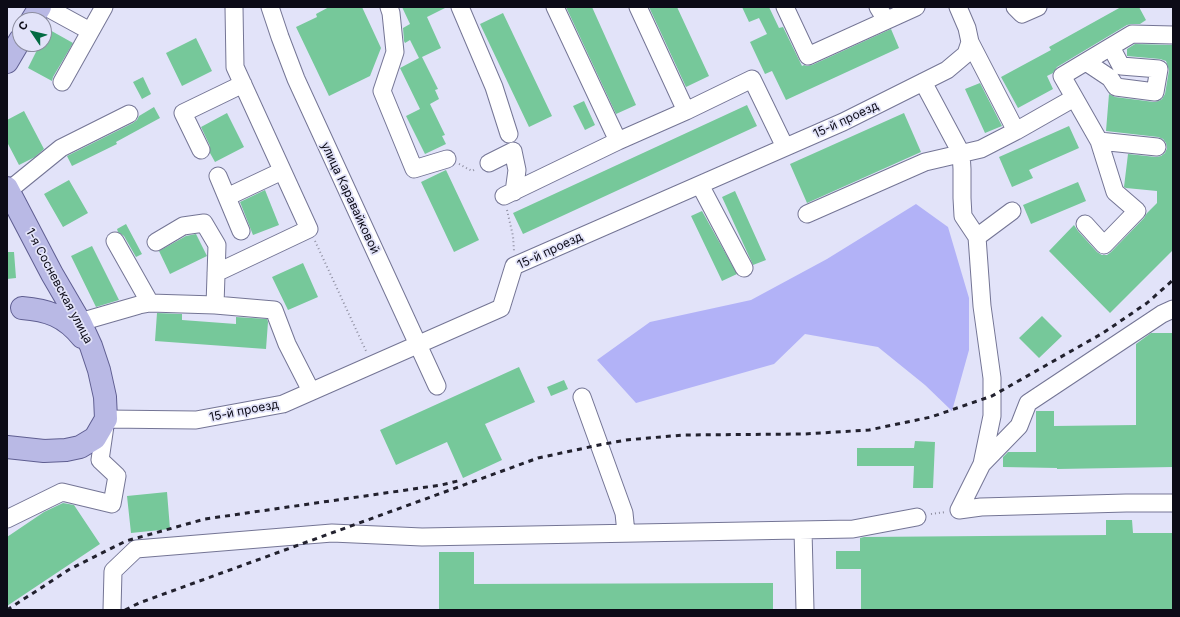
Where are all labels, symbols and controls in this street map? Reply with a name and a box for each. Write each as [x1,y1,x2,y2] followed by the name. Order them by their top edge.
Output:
[12,12,52,52] north arrow
[15,18,31,33] text: С
[811,99,881,141] street label: 15-й проезд
[318,140,382,256] street label: улица Каравайковой
[23,226,95,346] street label: 1-я Сосневская улица
[515,230,585,272] street label: 15-й проезд
[208,397,280,425] street label: 15-й проезд

